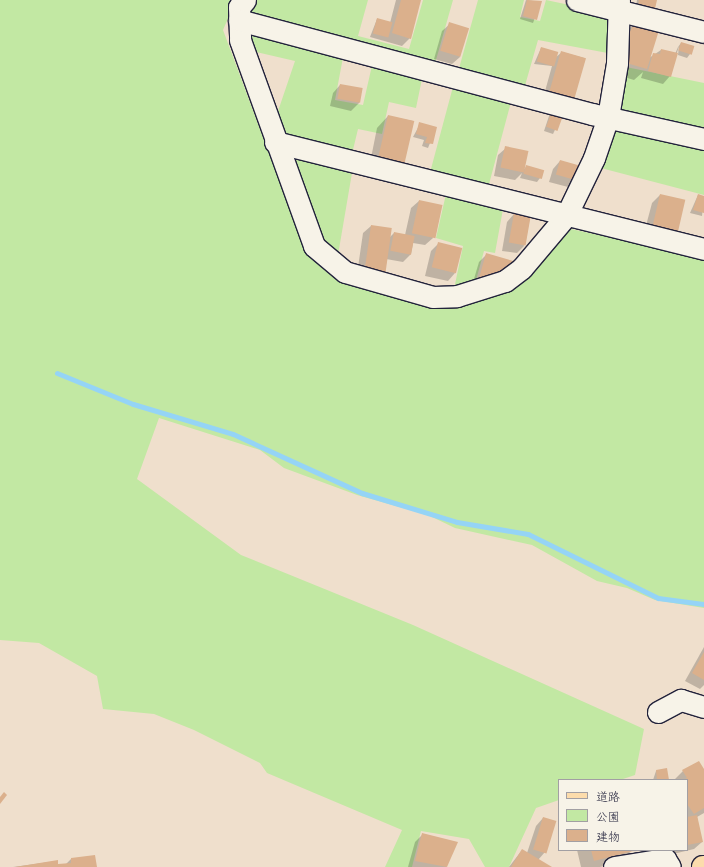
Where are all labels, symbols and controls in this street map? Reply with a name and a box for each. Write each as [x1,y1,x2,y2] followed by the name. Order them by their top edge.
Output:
[558,779,688,851] legend
[596,789,620,804] text: 道路
[596,809,620,824] text: 公園
[596,829,620,844] text: 建物

